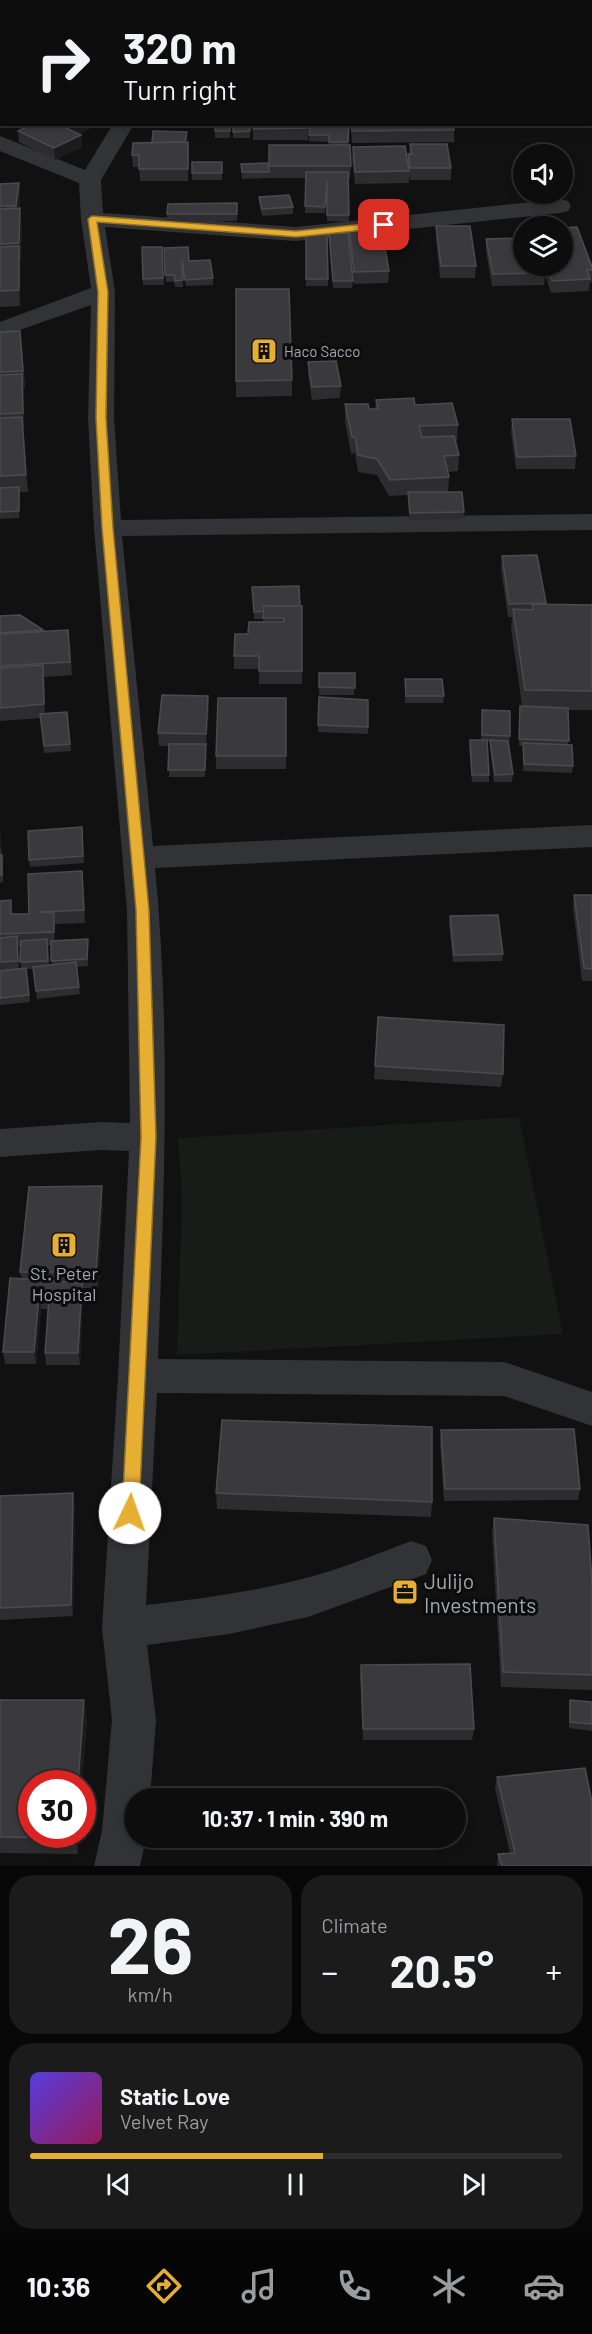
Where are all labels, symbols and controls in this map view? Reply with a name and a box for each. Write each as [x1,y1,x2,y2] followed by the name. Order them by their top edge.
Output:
[123,22,237,72] text: 320 m
[24,24,102,102] icon: right
[123,73,237,105] text: Turn right
[513,144,573,276] map controls
[513,144,573,204] button: sound
[358,199,409,250] pin
[367,208,400,241] icon: arrive
[513,216,573,276] button: layers
[249,336,279,366] building icon: Haco Sacco
[284,342,361,360] place label: Haco Sacco
[49,1230,79,1260] building icon: St. Peter Hospital
[30,1262,98,1305] place label: St. Peter Hospital
[98,1481,162,1545] position arrow
[424,1568,536,1617] place label: Julijo Investments
[390,1577,420,1607] office icon: Julijo Investments
[18,1770,96,1848] speed limit sign: 30
[202,1805,388,1831] text: 10:37 · 1 min · 390 m
[107,1896,193,1990] text: 26
[322,1913,388,1937] text: Climate
[390,1943,494,1997] text: 20.5°
[322,1951,338,1991] text: −
[546,1951,562,1991] text: +
[128,1982,173,2006] text: km/h
[120,2083,230,2109] text: Static Love
[120,2109,209,2133] text: Velvet Ray
[102,2168,135,2201] icon: previous
[279,2168,312,2201] icon: pause
[457,2168,490,2201] icon: next
[143,2265,185,2307] icon: directions
[238,2265,280,2307] icon: music
[333,2265,375,2307] icon: phone
[428,2265,470,2307] icon: climate
[523,2265,565,2307] icon: car
[27,2270,90,2302] text: 10:36

